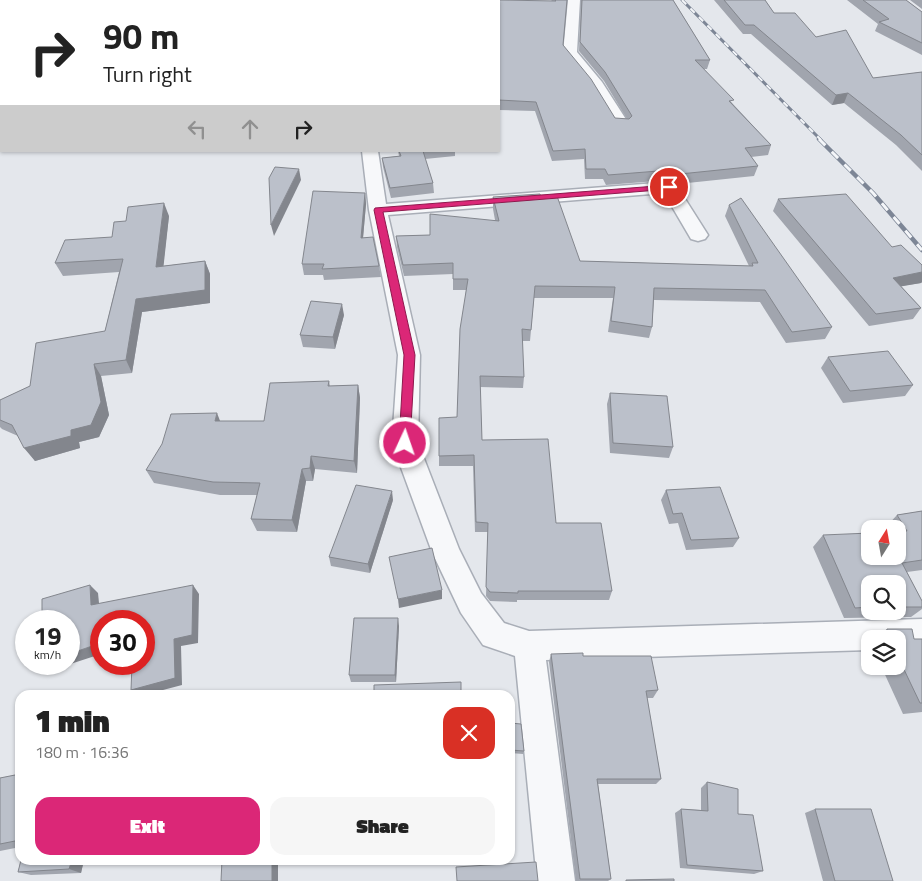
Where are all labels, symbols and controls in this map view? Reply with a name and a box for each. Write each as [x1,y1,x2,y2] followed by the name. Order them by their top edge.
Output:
[103,9,179,63] text: 90 m
[20,20,85,85] icon: right
[103,57,192,91] text: Turn right
[183,115,211,143] icon: left
[236,115,264,143] icon: ahead
[289,115,317,143] icon: right
[648,166,690,208] pin
[655,173,683,201] icon: arrive
[378,416,430,468] position arrow
[861,520,906,565] north arrow
[861,520,906,675] map controls
[861,575,906,620] button: search
[90,610,155,675] speed limit sign: 30
[33,617,62,655] text: 19
[861,630,906,675] button: layers
[34,645,61,664] text: km/h
[35,698,110,744] text: 1 min
[443,707,495,759] button: close
[35,740,129,764] text: 180 m · 16:36
[35,797,260,855] button: Exit
[270,797,495,855] button: Share

